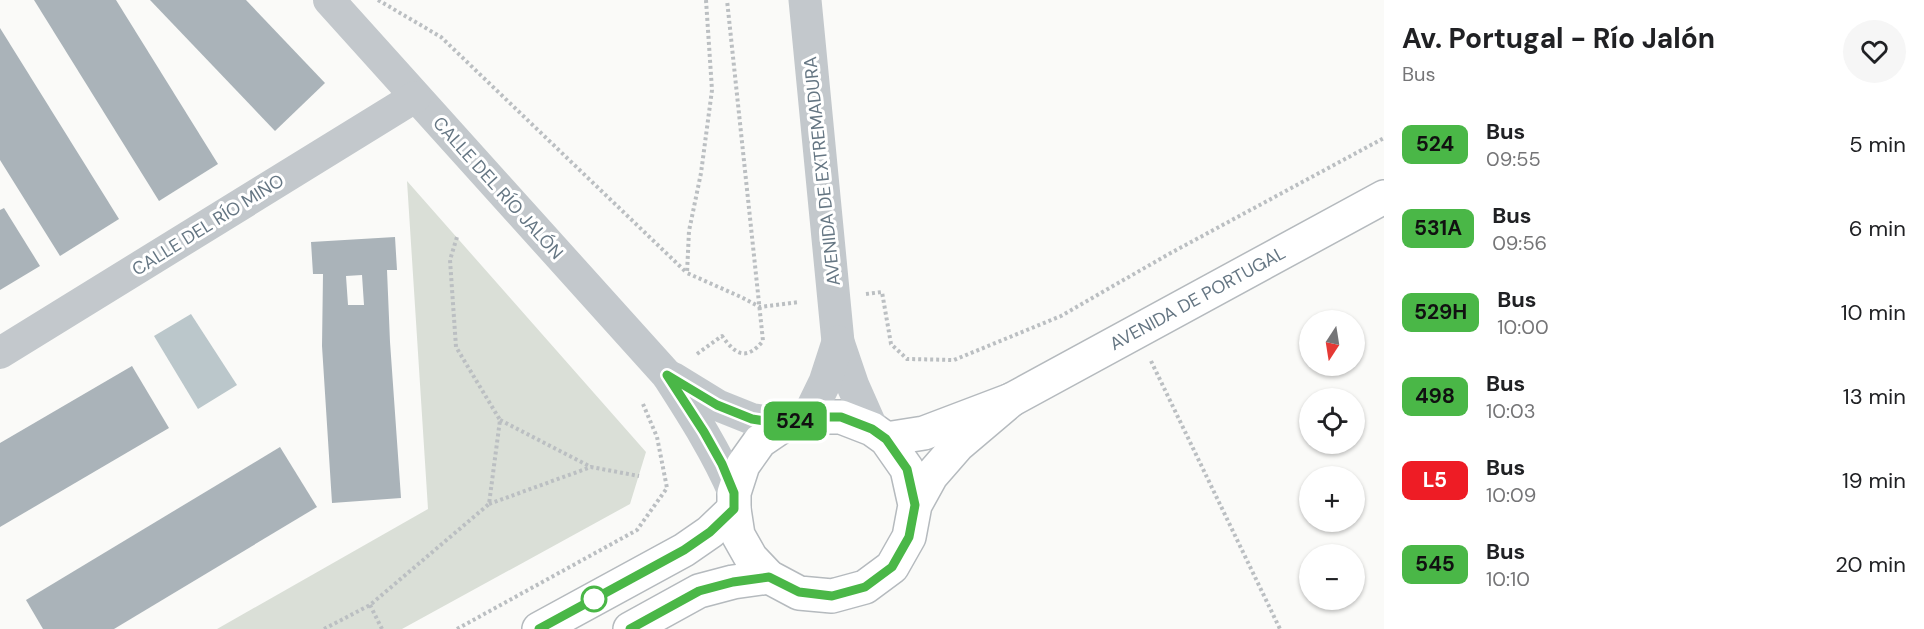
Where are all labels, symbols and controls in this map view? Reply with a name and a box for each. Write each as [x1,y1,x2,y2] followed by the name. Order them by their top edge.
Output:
[1402,20,1715,57] text: Av. Portugal - Río Jalón
[1843,20,1906,83] button: heart
[798,55,846,287] street label: AVENIDA DE EXTREMADURA
[1402,61,1436,87] text: Bus
[428,112,568,264] street label: CALLE DEL RÍO JALÓN
[1486,117,1525,146] text: Bus
[1416,130,1454,158] text: 524
[1849,130,1906,159] text: 5 min
[1486,146,1541,172] text: 09:55
[128,169,288,281] street label: CALLE DEL RÍO MIÑO
[1492,201,1531,230] text: Bus
[1414,214,1462,242] text: 531A
[1849,214,1906,243] text: 6 min
[1492,230,1547,256] text: 09:56
[1105,241,1290,356] street label: AVENIDA DE PORTUGAL
[1497,285,1537,314] text: Bus
[1414,298,1467,326] text: 529H
[1841,298,1906,327] text: 10 min
[1299,310,1365,376] north arrow
[1299,310,1365,610] map controls
[1497,314,1549,340] text: 10:00
[1486,369,1525,398] text: Bus
[1415,382,1455,410] text: 498
[1843,382,1906,411] text: 13 min
[1299,388,1365,454] button: locate
[1486,398,1535,424] text: 10:03
[760,402,830,440] line badge: 524
[776,407,814,435] text: 524
[1486,453,1525,482] text: Bus
[1299,466,1365,532] button: +
[1423,466,1447,494] text: L5
[1842,466,1906,495] text: 19 min
[1486,482,1536,508] text: 10:09
[1486,537,1525,566] text: Bus
[1299,544,1365,610] button: −
[1415,550,1455,578] text: 545
[1835,550,1906,579] text: 20 min
[1486,566,1530,592] text: 10:10
[581,586,607,612] unlabelled marker

